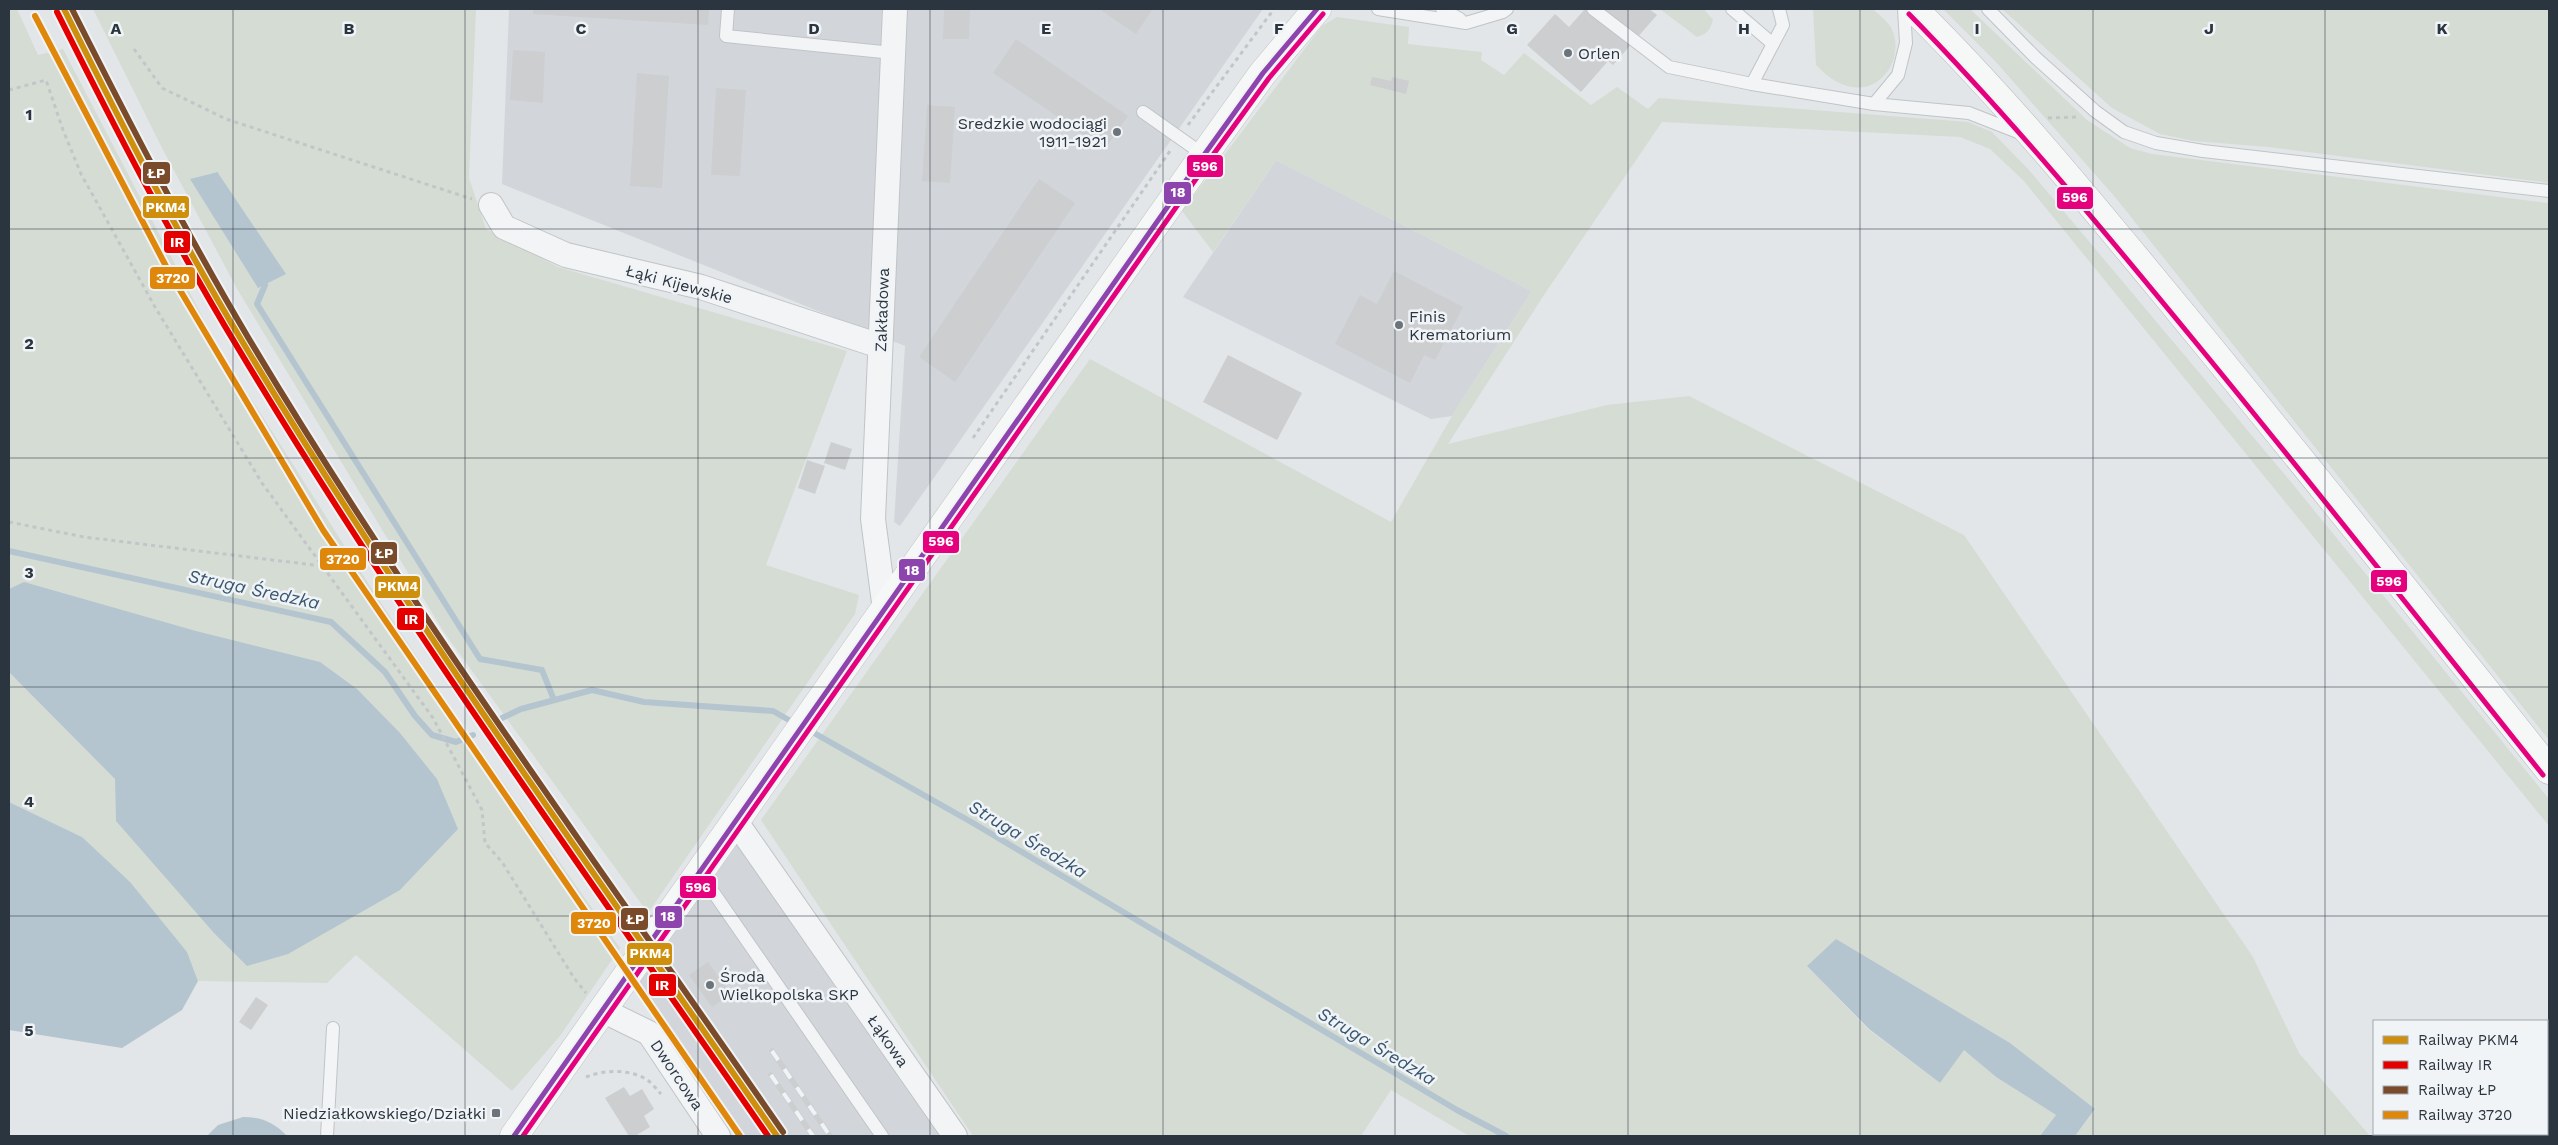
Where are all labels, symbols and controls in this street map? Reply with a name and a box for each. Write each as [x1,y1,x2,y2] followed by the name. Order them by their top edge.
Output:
[111,19,122,38] text: A
[344,19,355,38] text: B
[576,19,587,38] text: C
[808,19,820,38] text: D
[1041,19,1051,38] text: E
[1274,19,1284,38] text: F
[1506,19,1518,38] text: G
[1738,19,1750,38] text: H
[1974,19,1980,38] text: I
[2204,19,2214,38] text: J
[2436,19,2448,38] text: K
[1578,44,1620,63] place label: Orlen
[1562,47,1574,59] marker: Orlen
[26,105,32,124] text: 1
[958,114,1107,151] place label: Sredzkie wodociągi 1911-1921
[1111,126,1123,138] marker: Sredzkie wodociągi 1911-1921
[1186,154,1224,178] line badge: 596
[1192,158,1218,174] text: 596
[142,161,171,185] line badge: ŁP
[147,165,165,181] text: ŁP
[1163,181,1192,205] line badge: 18
[1171,184,1186,200] text: 18
[2056,186,2094,210] line badge: 596
[2062,189,2088,205] text: 596
[142,195,190,219] line badge: PKM4
[146,199,186,215] text: PKM4
[163,230,191,254] line badge: IR
[170,234,184,250] text: IR
[623,261,735,307] street label: Łąki Kijewskie
[149,266,196,290] line badge: 3720
[871,267,893,353] street label: Zakładowa
[156,270,190,286] text: 3720
[1409,307,1511,344] place label: Finis Krematorium
[1393,319,1405,331] marker: Finis Krematorium
[24,334,34,353] text: 2
[922,530,960,554] line badge: 596
[928,533,954,549] text: 596
[370,541,398,565] line badge: ŁP
[375,545,393,561] text: ŁP
[319,547,367,571] line badge: 3720
[326,551,360,567] text: 3720
[898,558,926,582] line badge: 18
[905,562,920,578] text: 18
[24,563,34,582] text: 3
[186,565,322,613] water label: Struga Średzka
[2370,569,2408,593] line badge: 596
[2376,573,2402,589] text: 596
[374,575,421,599] line badge: PKM4
[378,578,418,594] text: PKM4
[396,607,425,631] line badge: IR
[404,611,418,627] text: IR
[24,792,34,811] text: 4
[965,796,1091,882] water label: Struga Średzka
[679,875,717,899] line badge: 596
[685,879,711,895] text: 596
[654,905,683,929] line badge: 18
[620,907,649,931] line badge: ŁP
[661,908,676,924] text: 18
[570,911,617,935] line badge: 3720
[626,911,644,927] text: ŁP
[577,915,611,931] text: 3720
[626,942,673,966] line badge: PKM4
[630,945,670,961] text: PKM4
[720,967,859,1004] place label: Środa Wielkopolska SKP
[648,973,677,997] line badge: IR
[655,977,669,993] text: IR
[704,979,716,991] marker: Środa Wielkopolska SKP
[1314,1003,1440,1089] water label: Struga Średzka
[863,1011,913,1071] street label: Łąkowa
[2373,1020,2548,1135] legend
[24,1021,34,1040] text: 5
[2418,1031,2519,1049] text: Railway PKM4
[646,1036,708,1114] street label: Dworcowa
[2418,1056,2492,1074] text: Railway IR
[2418,1081,2496,1099] text: Railway ŁP
[283,1104,486,1123] place label: Niedziałkowskiego/Działki
[2418,1106,2512,1124] text: Railway 3720
[490,1107,502,1119] marker: Niedziałkowskiego/Działki

